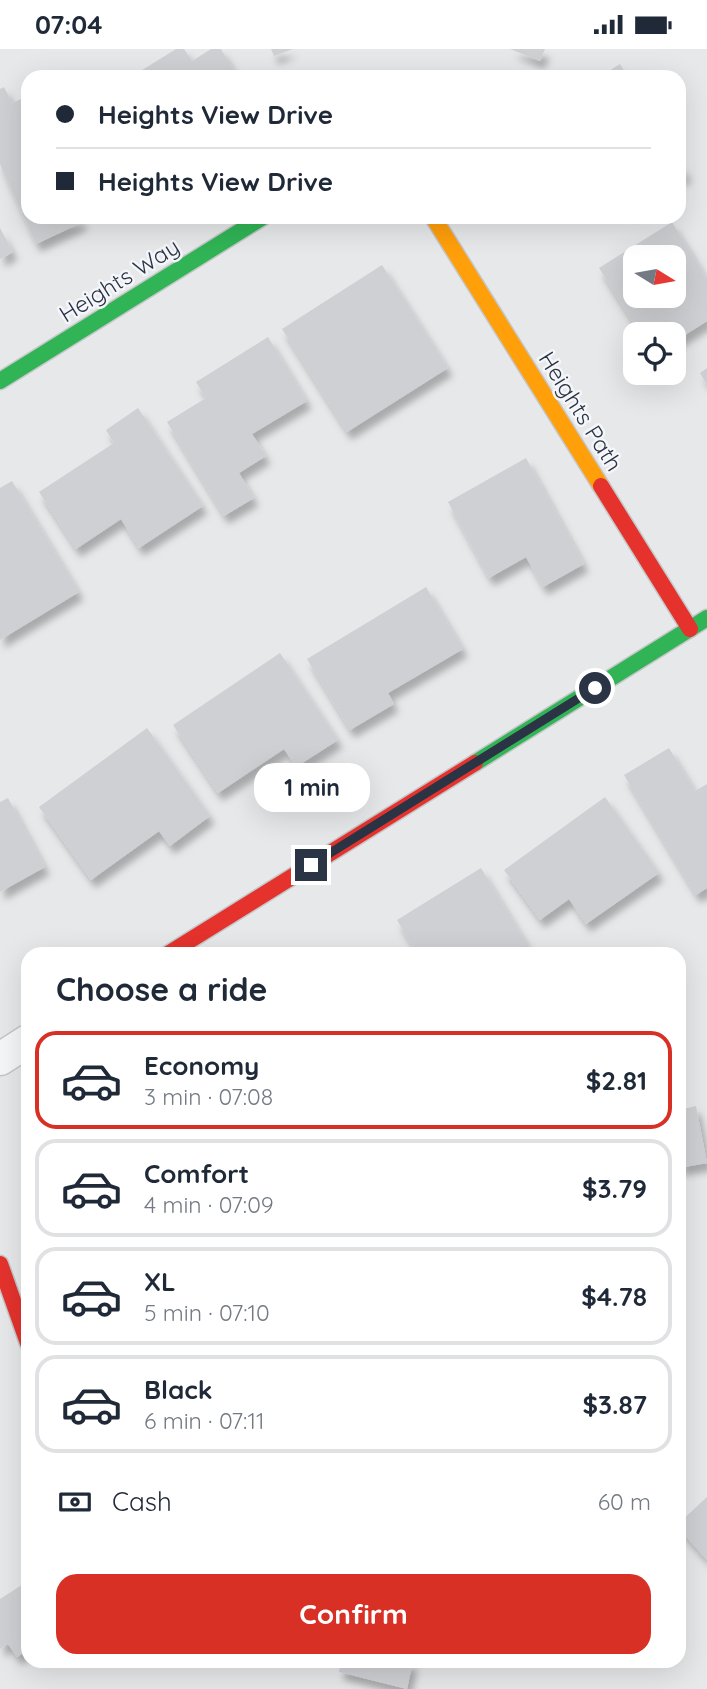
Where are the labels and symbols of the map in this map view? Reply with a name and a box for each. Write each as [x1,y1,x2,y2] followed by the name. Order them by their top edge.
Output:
[54,232,184,328] street label: Heights Way
[623,245,686,308] north arrow
[533,346,629,476] street label: Heights Path
[579,672,611,704] route start
[253,763,369,813] callout: 1 min
[295,849,327,881] route end

